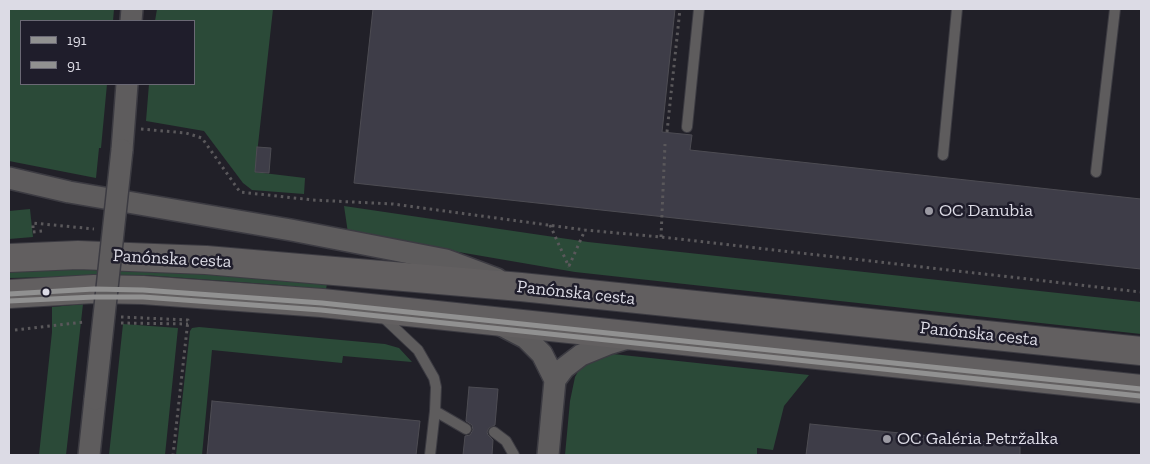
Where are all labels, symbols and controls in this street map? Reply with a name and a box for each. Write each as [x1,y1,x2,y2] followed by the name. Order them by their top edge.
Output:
[20,20,195,85] legend
[67,31,87,49] text: 191
[67,56,81,74] text: 91
[939,200,1033,222] place label: OC Danubia
[923,205,935,217] marker: OC Danubia
[112,245,232,273] street label: Panónska cesta
[516,276,636,310] street label: Panónska cesta
[41,287,51,297] unlabelled marker
[919,317,1039,351] street label: Panónska cesta
[897,428,1058,450] place label: OC Galéria Petržalka
[881,433,893,445] marker: OC Galéria Petržalka

